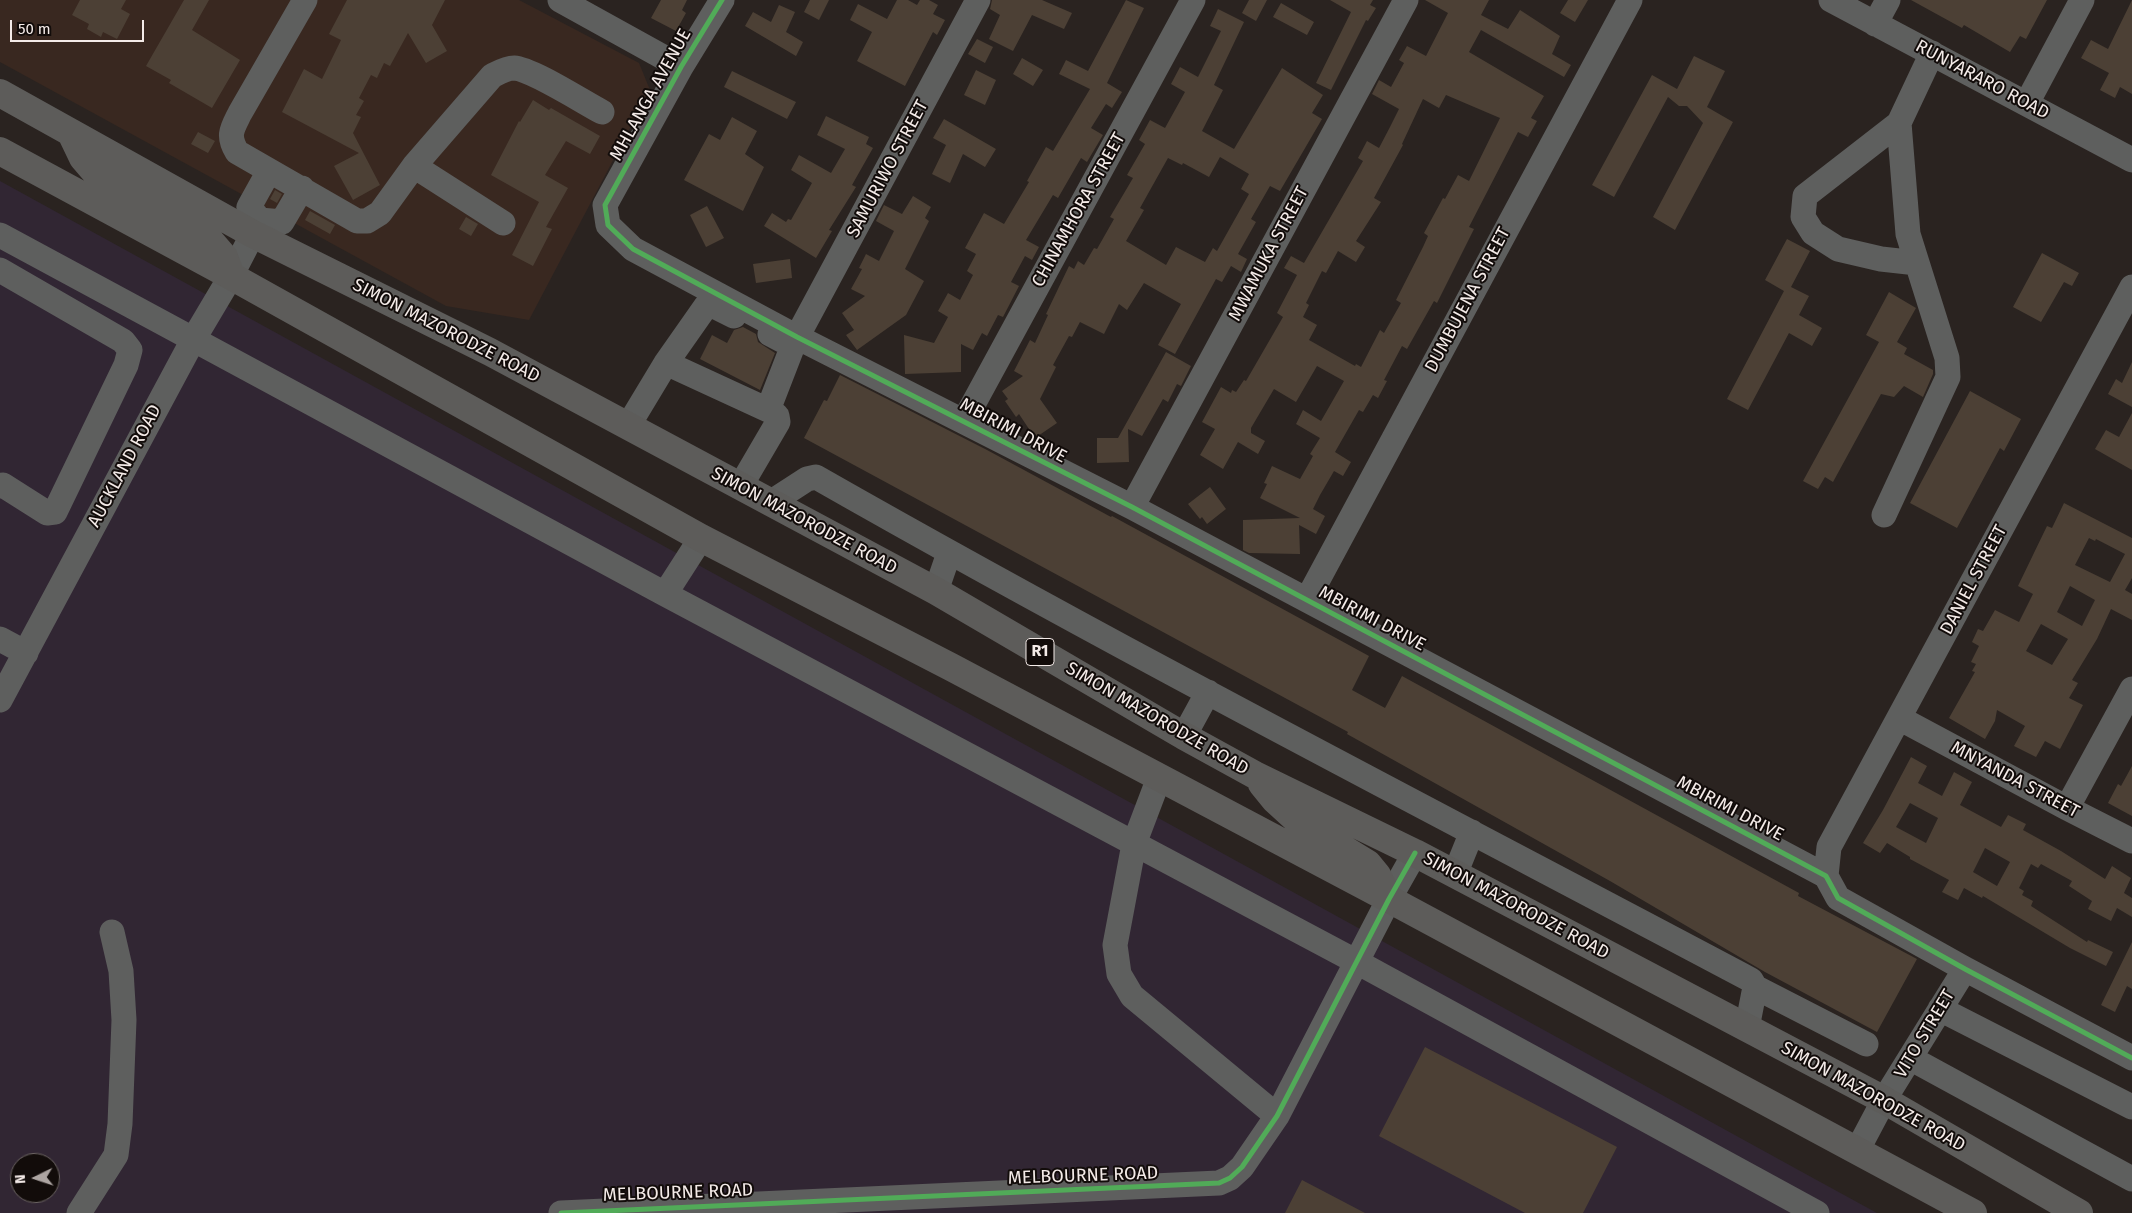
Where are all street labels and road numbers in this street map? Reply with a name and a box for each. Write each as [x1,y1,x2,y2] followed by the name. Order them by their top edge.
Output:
[606,25,696,165] street label: MHLANGA AVENUE
[1911,36,2053,124] street label: RUNYARARO ROAD
[843,97,933,241] street label: SAMURIWO STREET
[1028,129,1130,291] street label: CHINAMHORA STREET
[1224,183,1314,325] street label: MWAMUKA STREET
[1421,224,1515,376] street label: DUMBUJENA STREET
[349,274,543,388] street label: SIMON MAZORODZE ROAD
[956,394,1070,468] street label: MBIRIMI DRIVE
[84,401,166,531] street label: AUCKLAND ROAD
[707,463,901,579] street label: SIMON MAZORODZE ROAD
[1936,522,2012,638] street label: DANIEL STREET
[1315,582,1429,656] street label: MBIRIMI DRIVE
[1026,638,1054,666] road number: R1
[1062,658,1252,780] street label: SIMON MAZORODZE ROAD
[1947,737,2083,823] street label: MNYANDA STREET
[1673,772,1787,846] street label: MBIRIMI DRIVE
[1419,848,1613,964] street label: SIMON MAZORODZE ROAD
[1890,986,1960,1082] street label: VITO STREET
[1777,1037,1969,1157] street label: SIMON MAZORODZE ROAD
[1007,1163,1159,1189] street label: MELBOURNE ROAD
[602,1180,754,1206] street label: MELBOURNE ROAD

